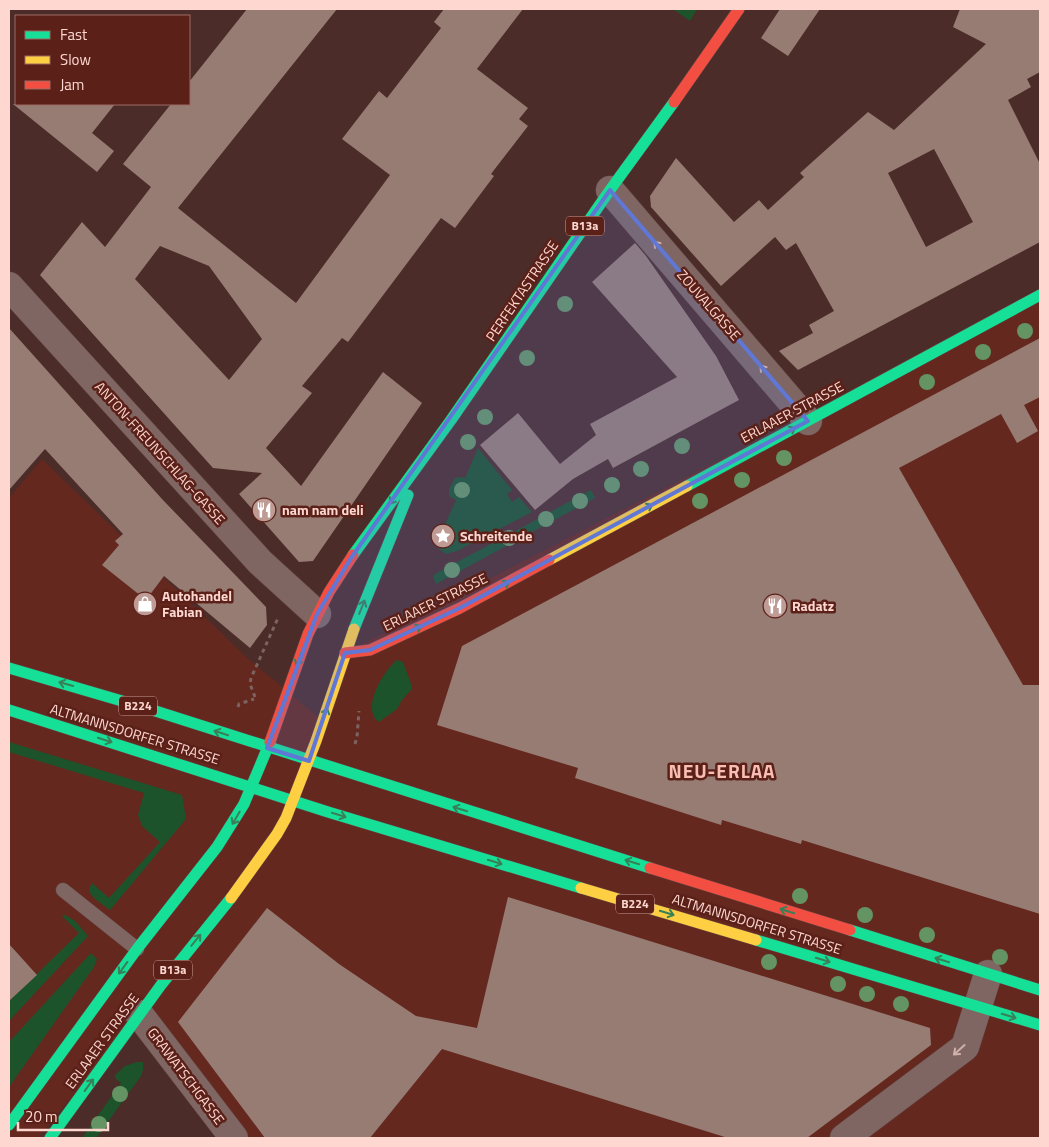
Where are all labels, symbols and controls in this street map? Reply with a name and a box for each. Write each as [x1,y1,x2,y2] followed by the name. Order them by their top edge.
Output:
[15,15,190,105] legend
[60,23,88,46] text: Fast
[60,48,91,71] text: Slow
[60,73,84,96] text: Jam
[566,217,604,236] road number: B13a
[480,236,563,345] street label: PERFEKTASTRASSE
[654,241,665,254] one-way arrow
[673,265,746,345] street label: ZOUVALGASSE
[759,364,770,377] one-way arrow
[737,375,847,448] street label: ERLAAER STRASSE
[90,377,231,529] street label: ANTON-FREUNSCHLAG-GASSE
[781,426,796,435] one-way arrow
[389,491,399,505] one-way arrow
[251,497,277,523] restaurant icon: nam nam deli
[282,499,364,520] place label: nam nam deli
[638,503,653,512] one-way arrow
[430,523,456,549] place icon: Schreitende
[460,525,532,546] place label: Schreitende
[379,567,491,636] street label: ERLAAER STRASSE
[495,580,510,589] one-way arrow
[162,585,232,622] place label: Autohandel Fabian
[132,591,158,617] shop icon: Autohandel Fabian
[762,593,788,619] restaurant icon: Radatz
[792,595,834,616] place label: Radatz
[358,600,367,615] one-way arrow
[407,624,422,634] one-way arrow
[294,651,303,667] one-way arrow
[58,678,74,688] one-way arrow
[119,696,157,716] road number: B224
[48,698,223,769] street label: ALTMANNSDORFER STRASSE
[321,708,330,723] one-way arrow
[213,727,229,737] one-way arrow
[97,736,113,746] one-way arrow
[668,756,776,785] district label: NEU-ERLAA
[452,803,468,813] one-way arrow
[231,810,241,825] one-way arrow
[331,811,347,821] one-way arrow
[487,857,503,867] one-way arrow
[624,857,640,867] one-way arrow
[670,888,845,959] street label: ALTMANNSDORFER STRASSE
[616,894,654,914] road number: B224
[779,906,795,915] one-way arrow
[659,909,675,919] one-way arrow
[191,934,202,947] one-way arrow
[934,954,950,964] one-way arrow
[815,955,831,965] one-way arrow
[154,960,192,980] road number: B13a
[118,961,128,975] one-way arrow
[60,988,144,1093] street label: ERLAAER STRASSE
[1001,1011,1017,1021] one-way arrow
[143,1023,230,1129] street label: GRAWATSCHGASSE
[953,1044,966,1056] one-way arrow
[84,1078,94,1092] one-way arrow
[18,1100,108,1132] scale bar
[25,1105,58,1128] text: 20 m

